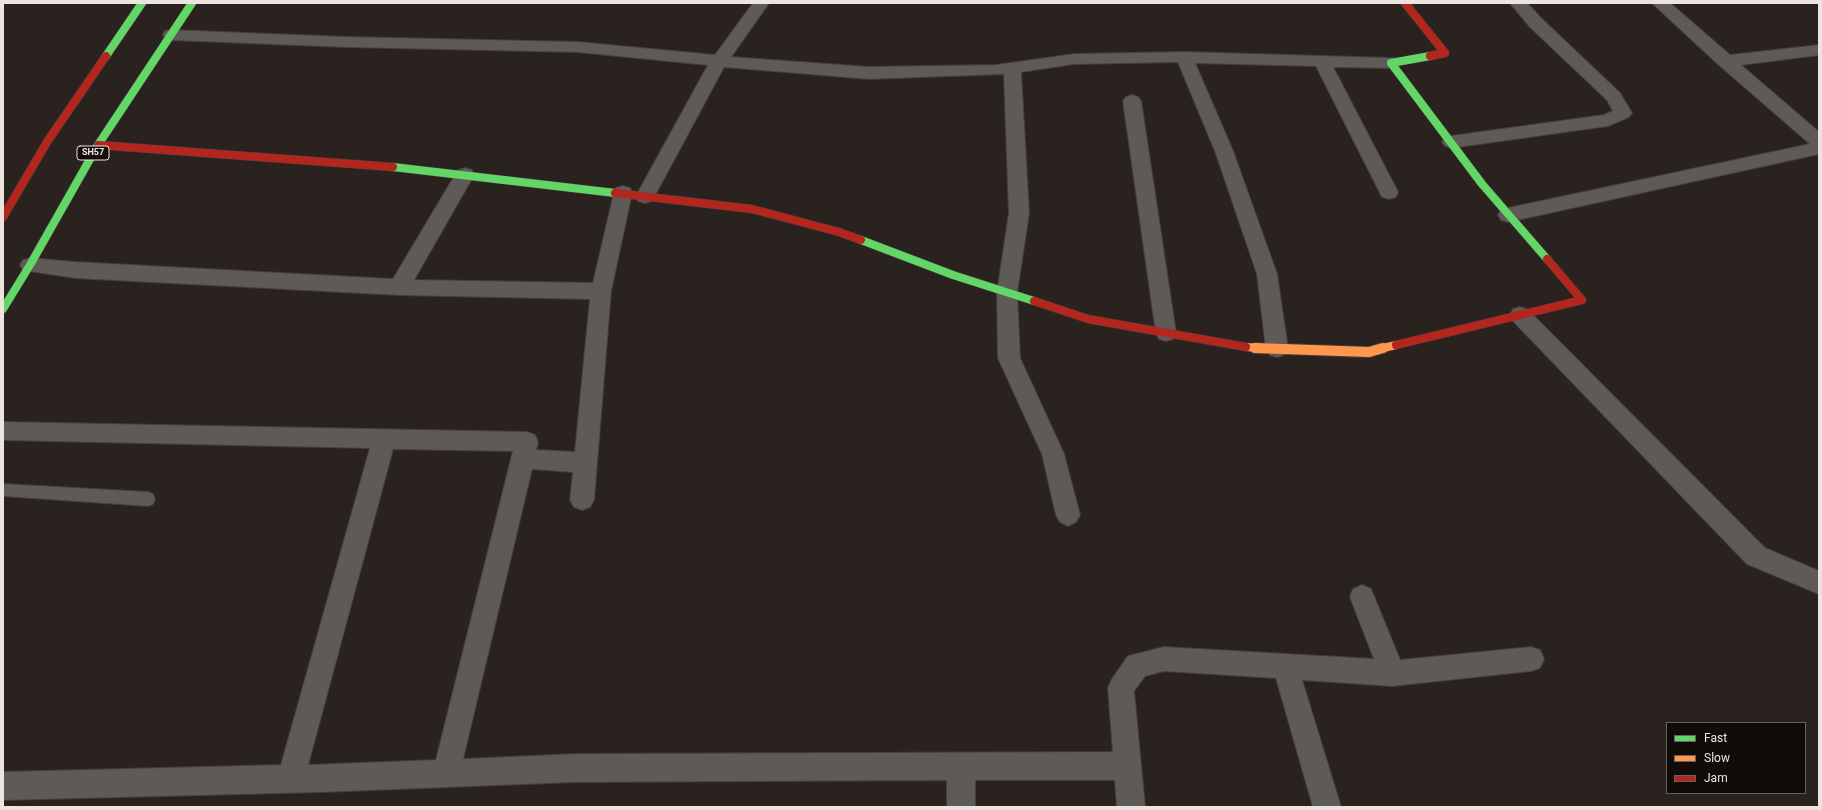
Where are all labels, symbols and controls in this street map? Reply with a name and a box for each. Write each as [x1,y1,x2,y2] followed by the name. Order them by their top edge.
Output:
[77,146,109,160] road number: SH57
[1666,722,1806,794] legend
[1704,731,1727,745] text: Fast
[1704,751,1730,765] text: Slow
[1704,771,1728,785] text: Jam

